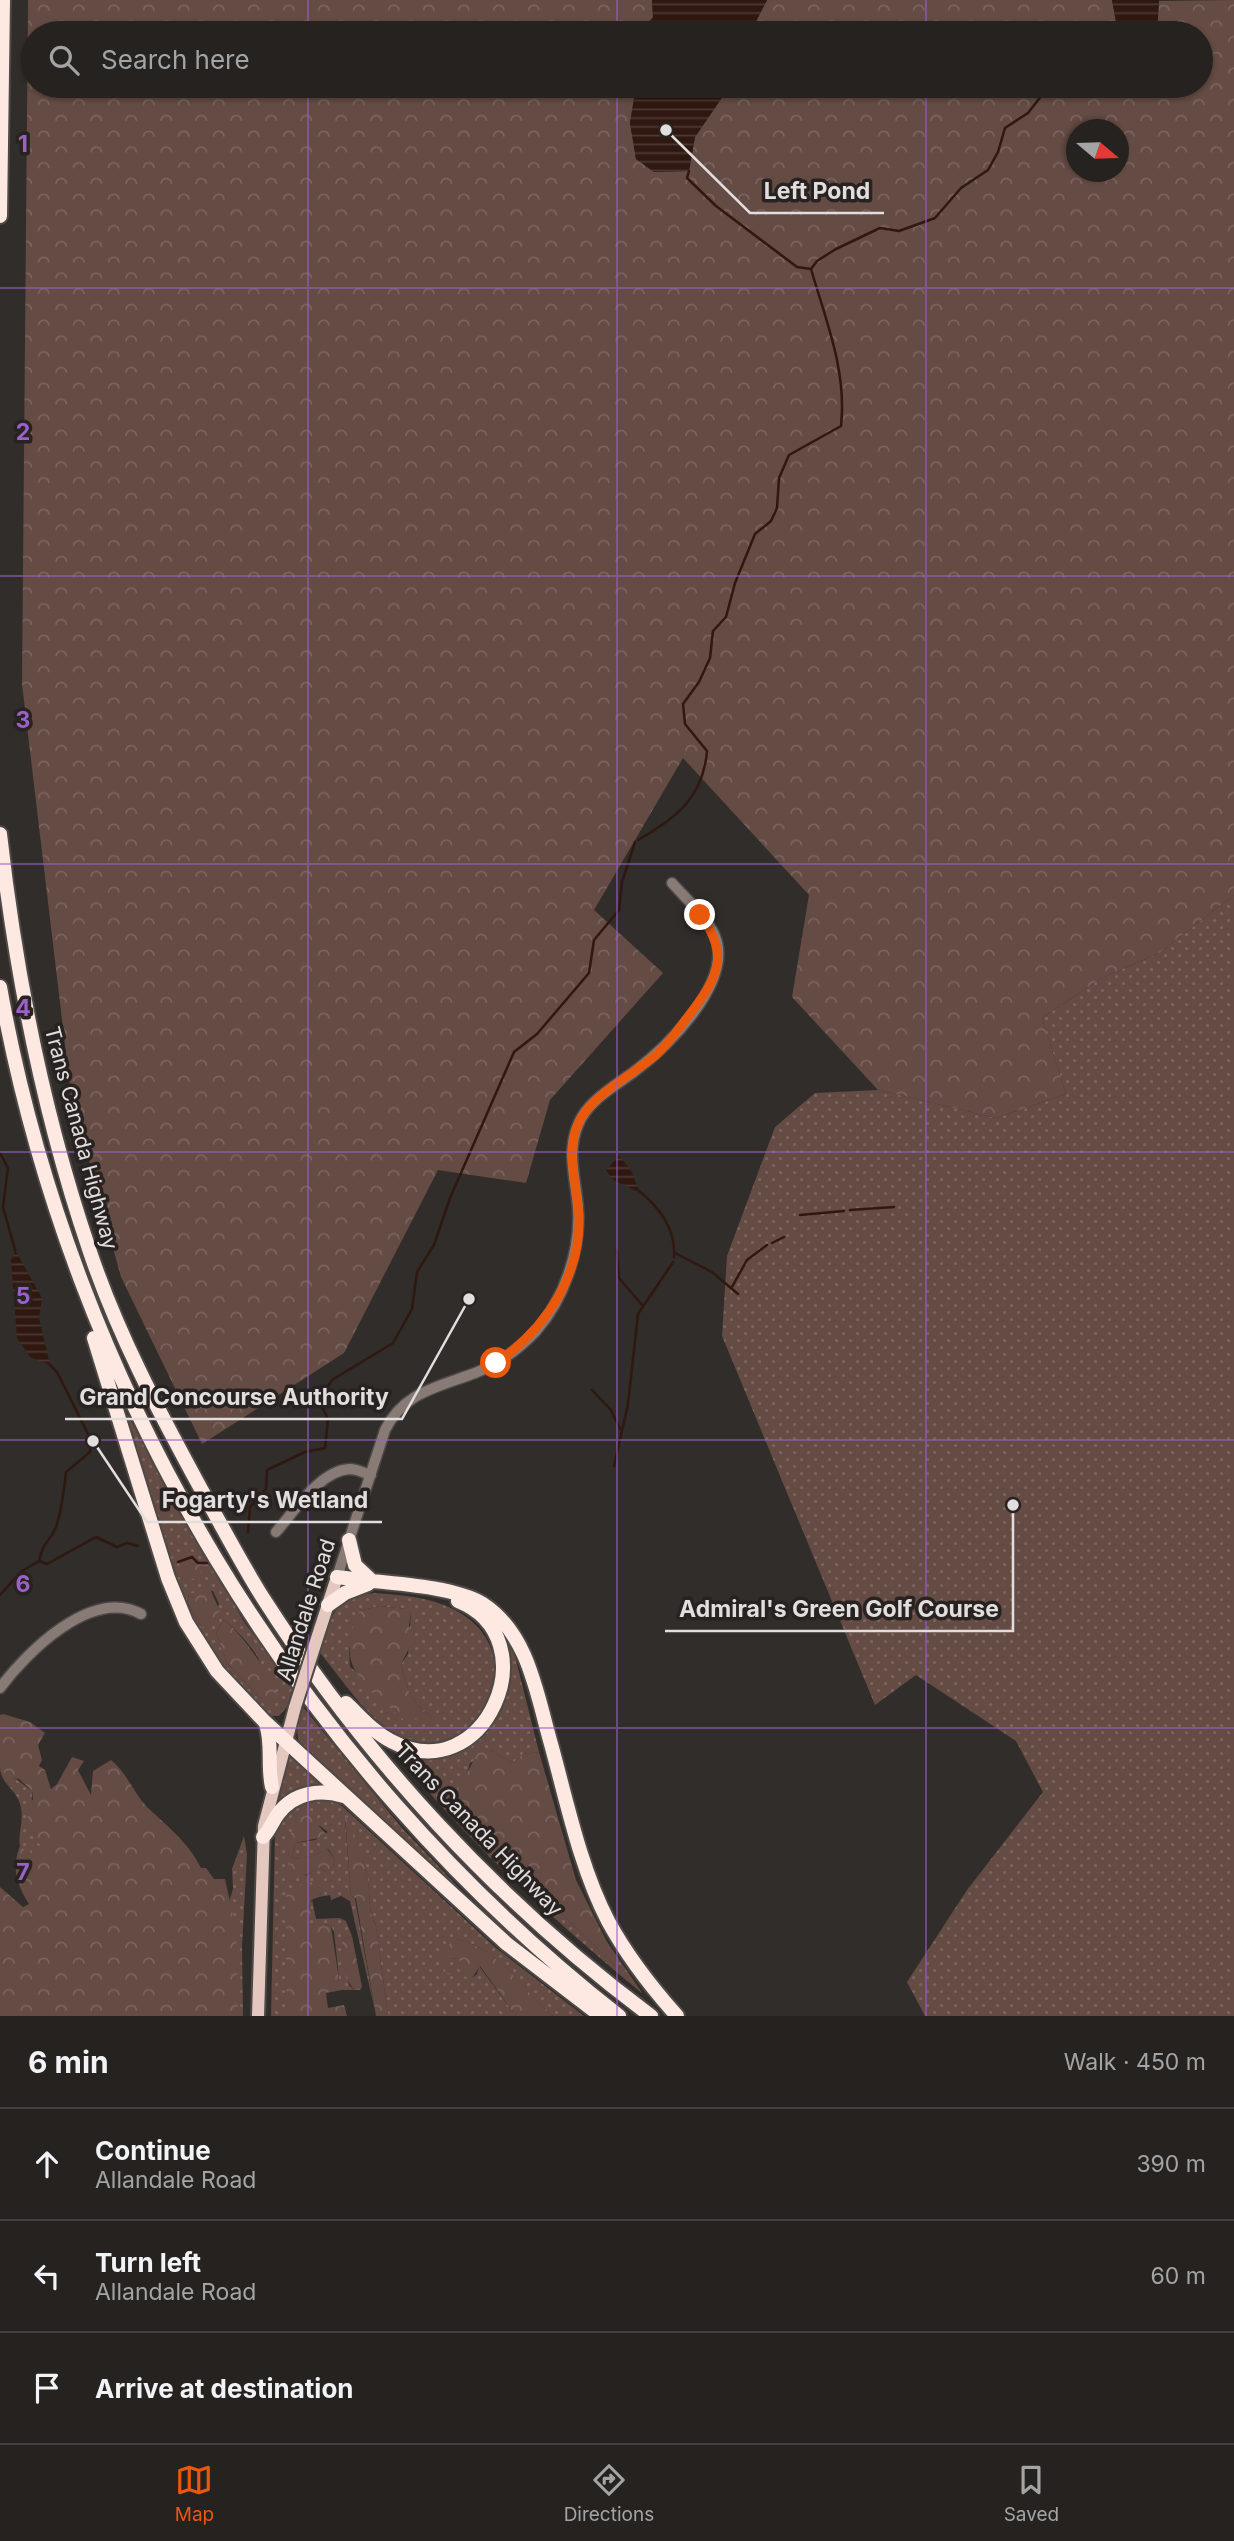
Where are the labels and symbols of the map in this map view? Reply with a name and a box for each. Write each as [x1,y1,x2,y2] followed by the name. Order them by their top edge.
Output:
[1066,119,1129,182] north arrow
[18,130,28,158] text: 1
[750,169,884,213] callout: Left Pond
[764,177,870,205] text: Left Pond
[16,418,30,446] text: 2
[16,706,30,734] text: 3
[684,899,715,930] route end
[15,994,31,1022] text: 4
[40,1024,123,1252] street label: Trans Canada Highway
[16,1282,30,1310] text: 5
[480,1347,511,1378] route start
[65,1375,402,1419] callout: Grand Concourse Authority
[79,1383,389,1411] text: Grand Concourse Authority
[147,1478,382,1522] callout: Fogarty's Wetland
[162,1486,368,1514] text: Fogarty's Wetland
[271,1536,340,1684] street label: Allandale Road
[16,1570,30,1598] text: 6
[665,1587,1013,1631] callout: Admiral's Green Golf Course
[679,1595,999,1623] text: Admiral's Green Golf Course
[391,1738,568,1921] street label: Trans Canada Highway
[16,1858,30,1886] text: 7

